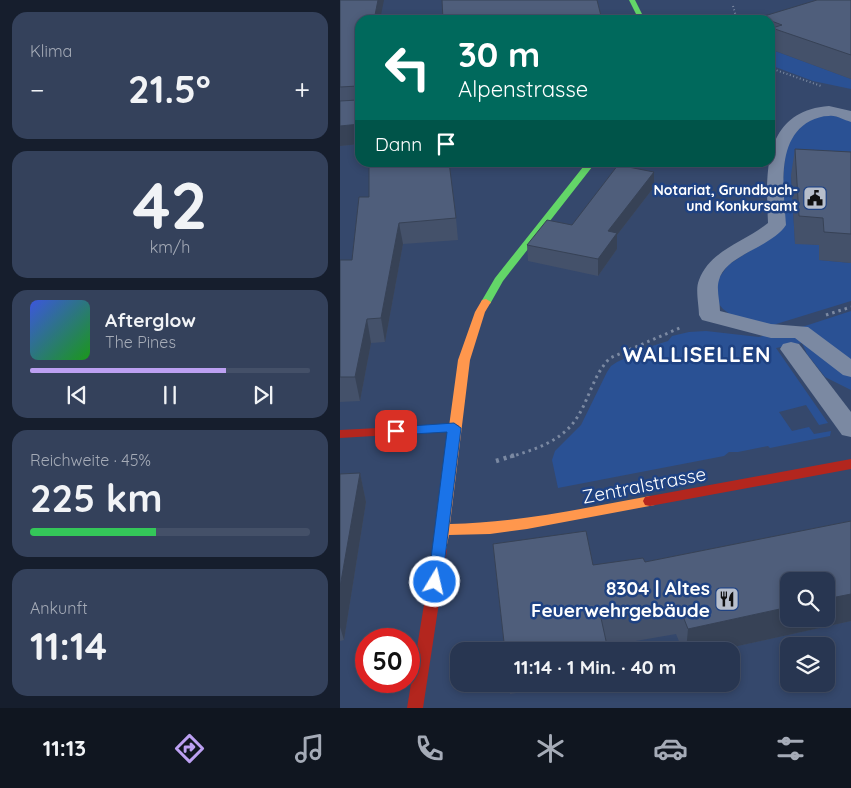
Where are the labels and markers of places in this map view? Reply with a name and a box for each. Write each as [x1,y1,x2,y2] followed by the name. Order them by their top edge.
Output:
[654,181,798,215] place label: Notariat, Grundbuch- und Konkursamt
[802,185,828,211] public building icon: Notariat, Grundbuch- und Konkursamt
[375,410,417,452] pin
[531,576,710,622] place label: 8304 | Altes Feuerwehrgebäude
[714,586,740,612] restaurant icon: 8304 | Altes Feuerwehrgebäude

